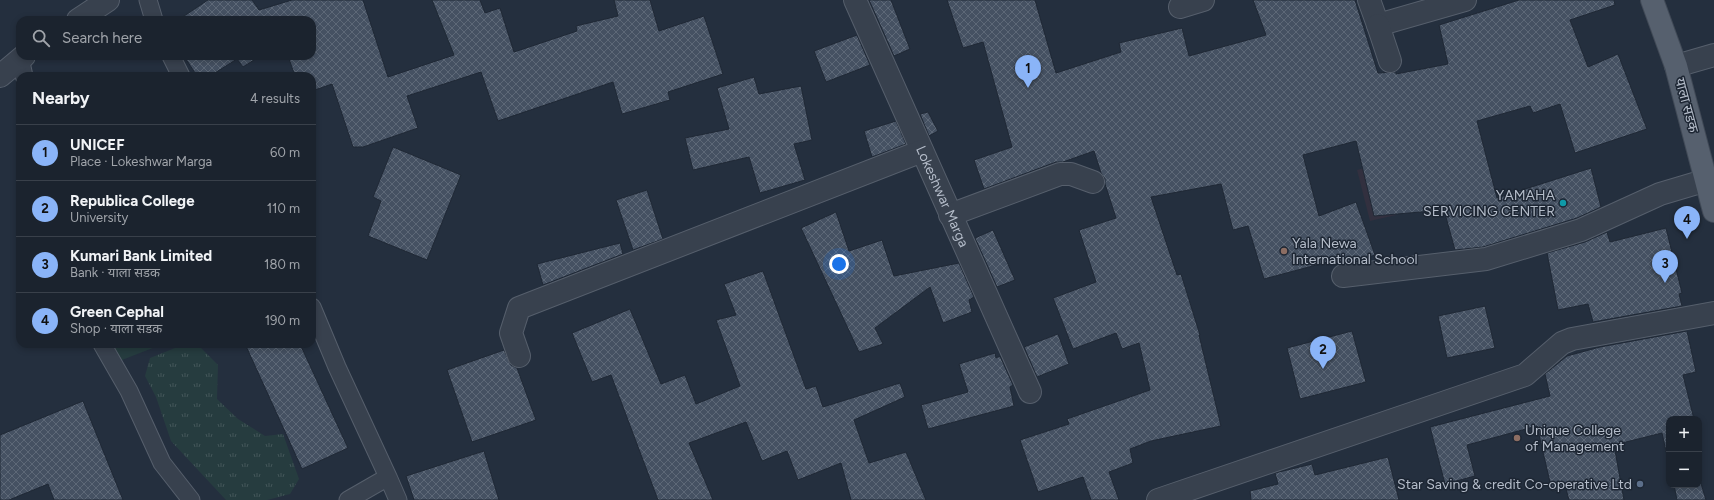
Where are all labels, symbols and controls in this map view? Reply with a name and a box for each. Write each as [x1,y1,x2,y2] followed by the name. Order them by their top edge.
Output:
[16,16,316,60] search box
[30,27,52,49] icon: search
[62,29,142,47] text: Search here
[1015,55,1041,88] pin: 1
[1671,76,1702,135] street label: याला सडक
[32,88,90,108] text: Nearby
[250,91,300,106] text: 4 results
[70,136,125,154] text: UNICEF
[912,143,972,250] street label: Lokeshwar Marga
[42,145,48,160] text: 1
[270,145,300,160] text: 60 m
[70,154,212,169] text: Place · Lokeshwar Marga
[1423,187,1556,220] place label: YAMAHA SERVICING CENTER
[70,192,194,210] text: Republica College
[1558,198,1568,208] marker: YAMAHA SERVICING CENTER
[41,201,49,216] text: 2
[267,201,300,216] text: 110 m
[1674,206,1700,239] pin: 4
[70,210,128,225] text: University
[1292,235,1418,268] place label: Yala Newa International School
[1279,246,1289,256] marker: Yala Newa International School
[70,247,212,265] text: Kumari Bank Limited
[1652,250,1678,283] pin: 3
[829,254,849,274] your location
[41,257,49,272] text: 3
[264,257,300,272] text: 180 m
[70,265,160,280] text: Bank · याला सडक
[70,303,164,321] text: Green Cephal
[41,313,49,328] text: 4
[265,313,300,328] text: 190 m
[70,321,162,336] text: Shop · याला सडक
[1310,336,1336,369] pin: 2
[1666,416,1702,488] map controls
[1666,416,1702,452] button: +
[1525,422,1624,455] place label: Unique College of Management
[1512,433,1522,443] marker: Unique College of Management
[1666,452,1702,488] button: −
[1397,476,1632,493] place label: Star Saving & credit Co-operative Ltd
[1635,479,1645,489] marker: Star Saving & credit Co-operative Ltd

